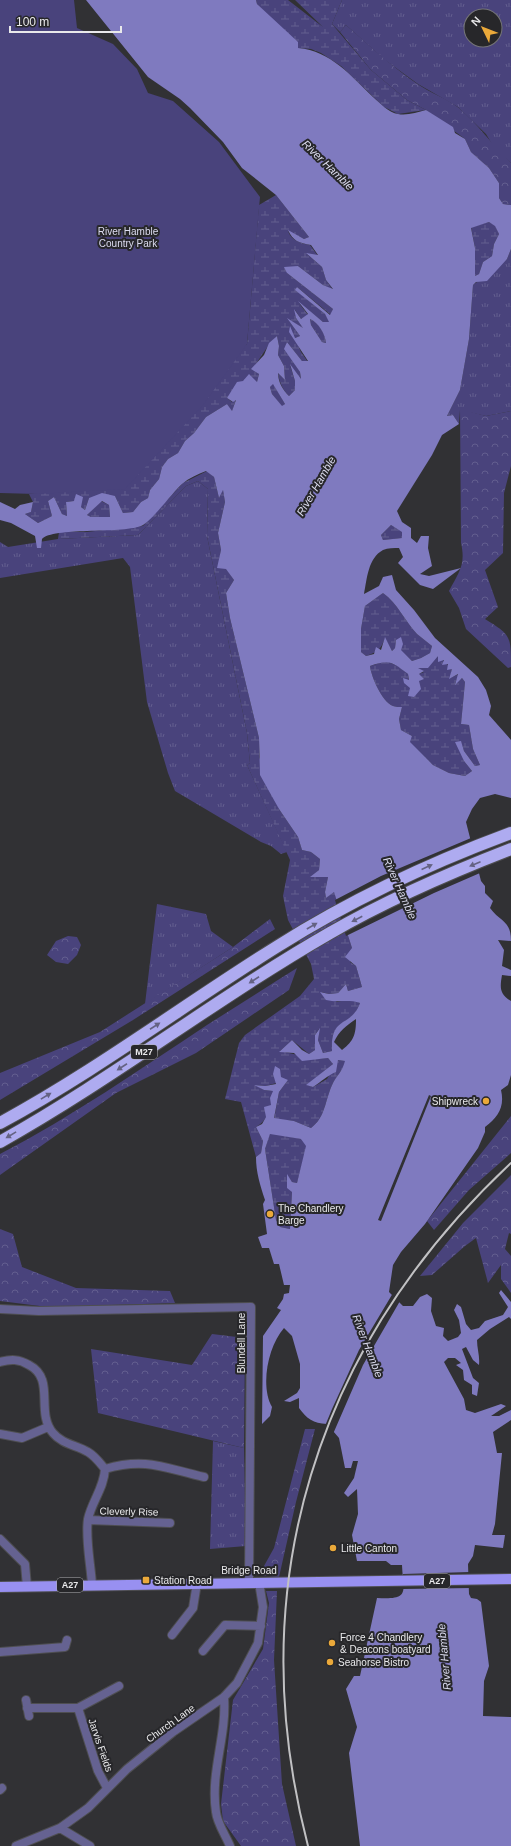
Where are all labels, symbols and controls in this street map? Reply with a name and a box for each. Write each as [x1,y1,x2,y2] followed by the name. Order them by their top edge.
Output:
[10,8,121,34] scale bar
[463,8,503,48] north arrow
[469,14,483,28] text: N
[16,15,49,29] text: 100 m
[300,138,356,192] water label: River Hamble
[98,226,159,249] park label: River Hamble Country Park
[294,454,338,518] water label: River Hamble
[381,855,419,921] water label: River Hamble
[468,861,480,867] one-way arrow
[422,864,433,870] one-way arrow
[351,916,363,922] one-way arrow
[306,922,318,929] one-way arrow
[249,976,259,984] one-way arrow
[150,1022,160,1030] one-way arrow
[131,1045,157,1059] road number: M27
[117,1063,127,1071] one-way arrow
[40,1092,52,1099] one-way arrow
[432,1096,479,1107] place label: Shipwreck
[481,1096,491,1106] marker: Shipwreck
[5,1132,17,1139] one-way arrow
[278,1203,344,1226] place label: The Chandlery Barge
[265,1209,275,1219] marker: The Chandlery Barge
[236,1312,247,1373] street label: Blundell Lane
[350,1313,386,1379] water label: River Hamble
[99,1505,159,1518] street label: Cleverly Rise
[328,1543,338,1553] marker: Little Canton
[341,1543,397,1554] place label: Little Canton
[221,1565,277,1576] street label: Bridge Road
[424,1574,450,1588] road number: A27
[141,1575,151,1585] marker: Station Road
[154,1575,212,1586] place label: Station Road
[57,1578,83,1592] road number: A27
[435,1623,453,1691] water label: River Hamble
[340,1632,431,1655] place label: Force 4 Chandlery & Deacons boatyard
[327,1638,337,1648] marker: Force 4 Chandlery & Deacons boatyard
[325,1657,335,1667] marker: Seahorse Bistro
[338,1657,410,1668] place label: Seahorse Bistro
[144,1702,197,1745] street label: Church Lane
[86,1717,115,1773] street label: Jarvis Fields

